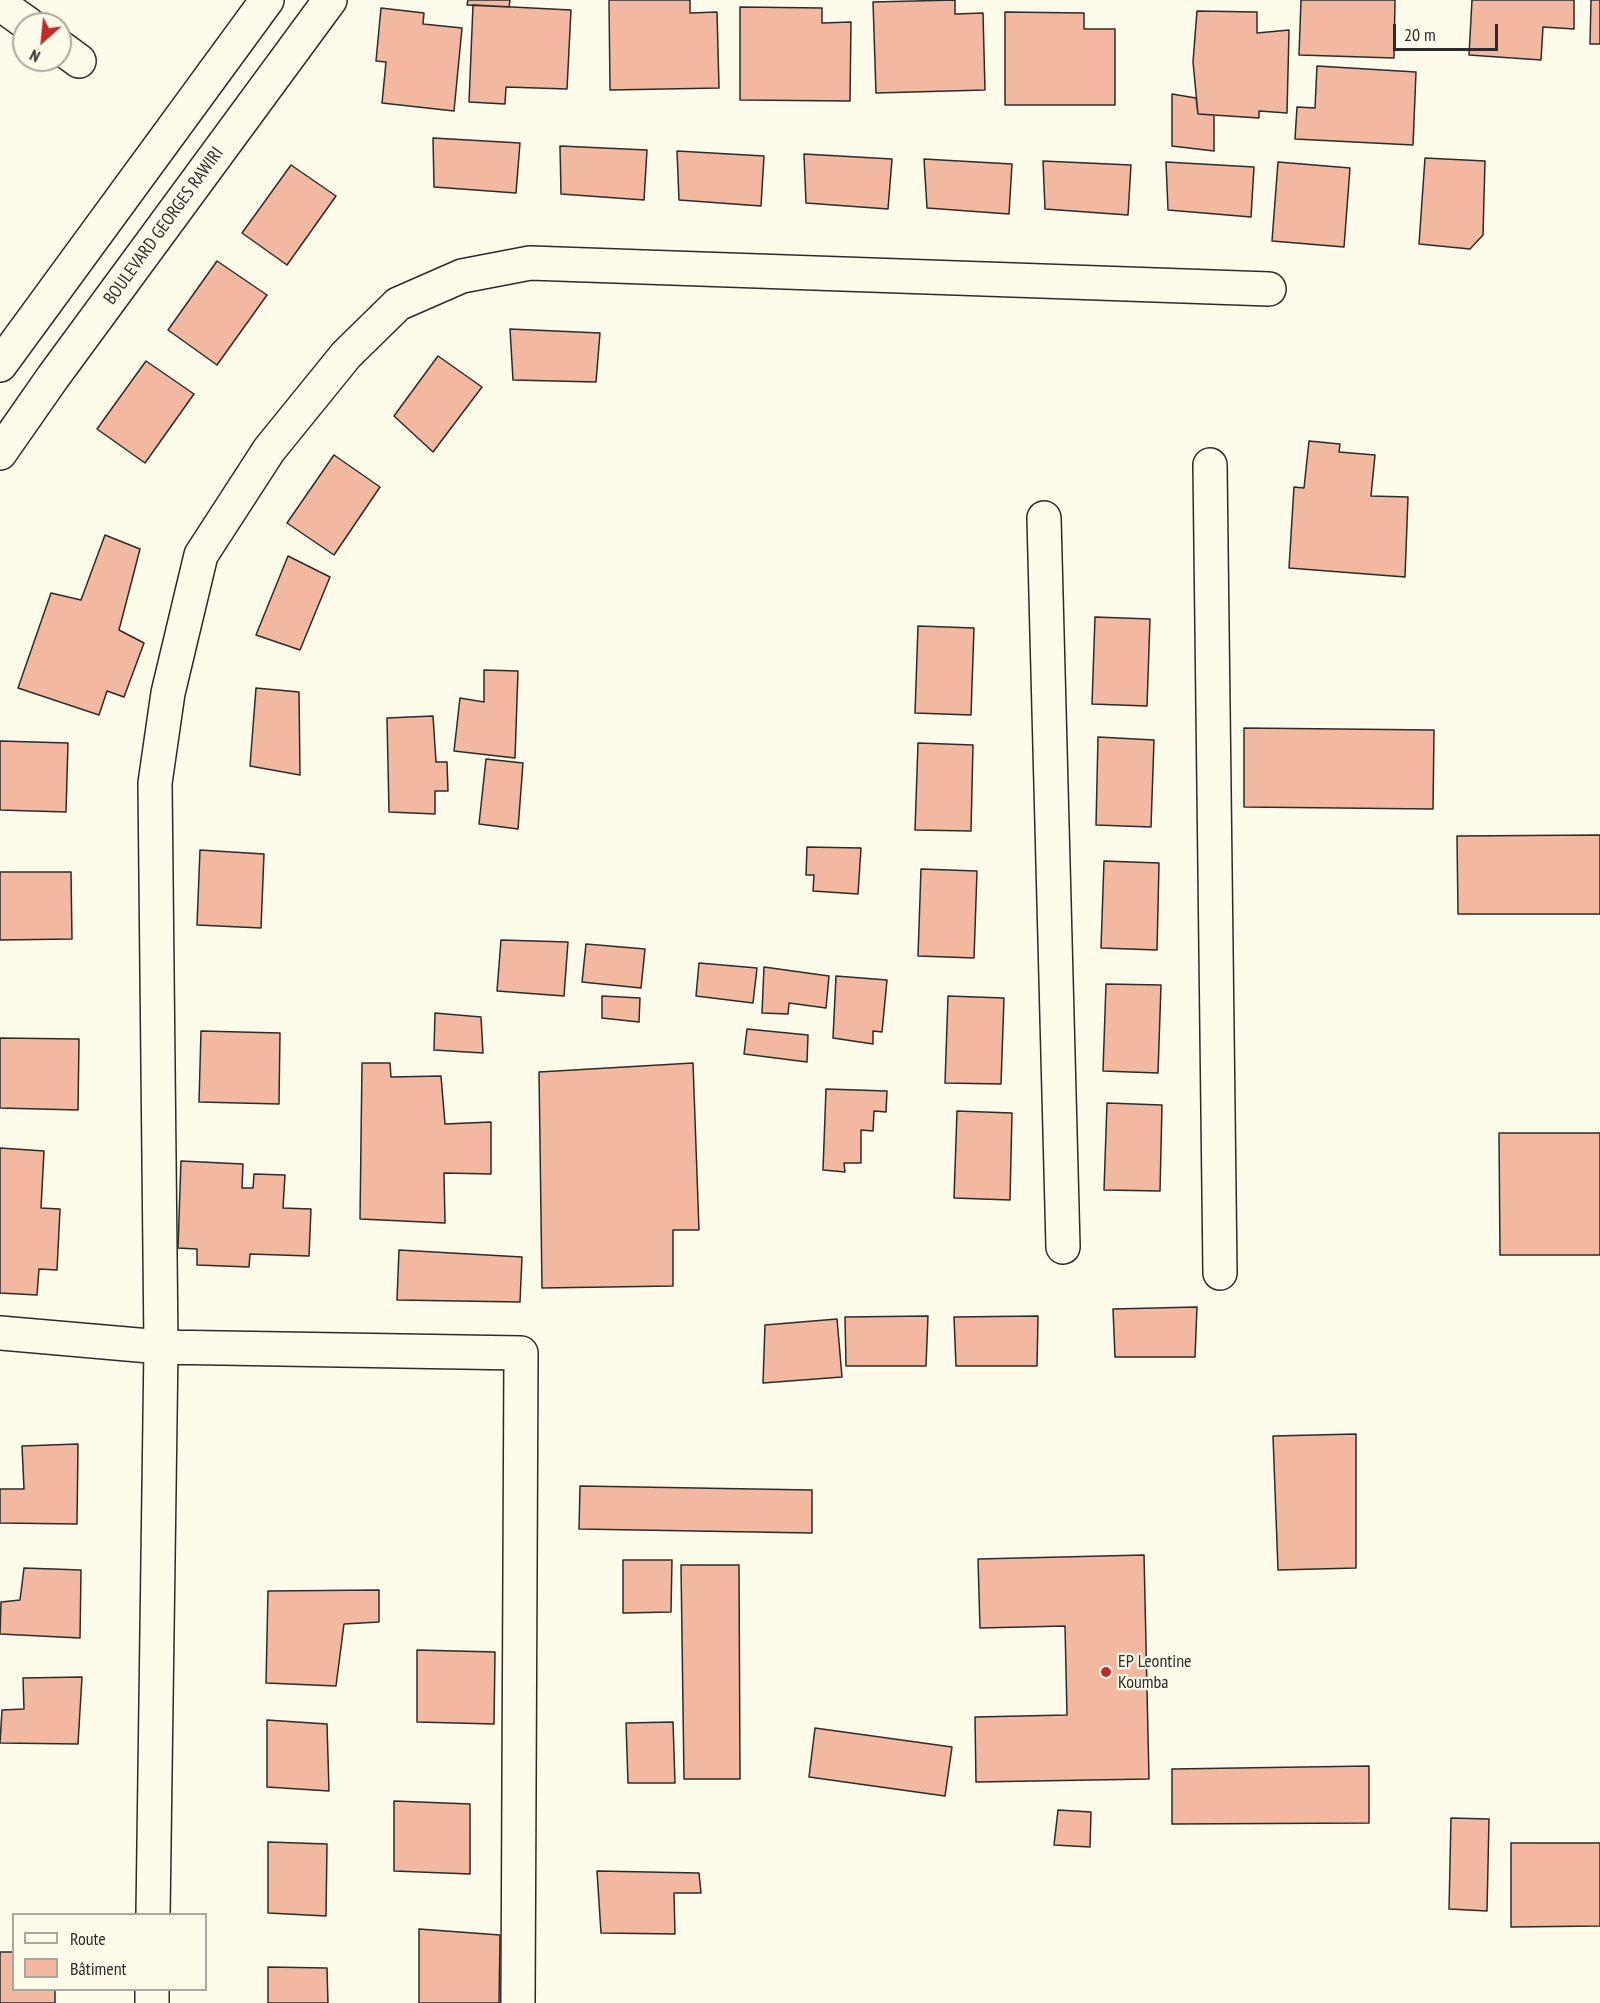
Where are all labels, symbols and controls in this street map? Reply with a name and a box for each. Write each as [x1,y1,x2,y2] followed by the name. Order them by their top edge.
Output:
[12,12,72,72] north arrow
[1396,12,1501,50] scale bar
[1404,23,1436,46] text: 20 m
[26,45,43,67] text: N
[100,143,228,309] street label: BOULEVARD GEORGES RAWIRI
[1118,1651,1191,1694] place label: EP Leontine Koumba
[1099,1665,1113,1679] marker: EP Leontine Koumba
[12,1913,207,1991] legend
[70,1927,106,1950] text: Route
[70,1957,127,1980] text: Bâtiment

